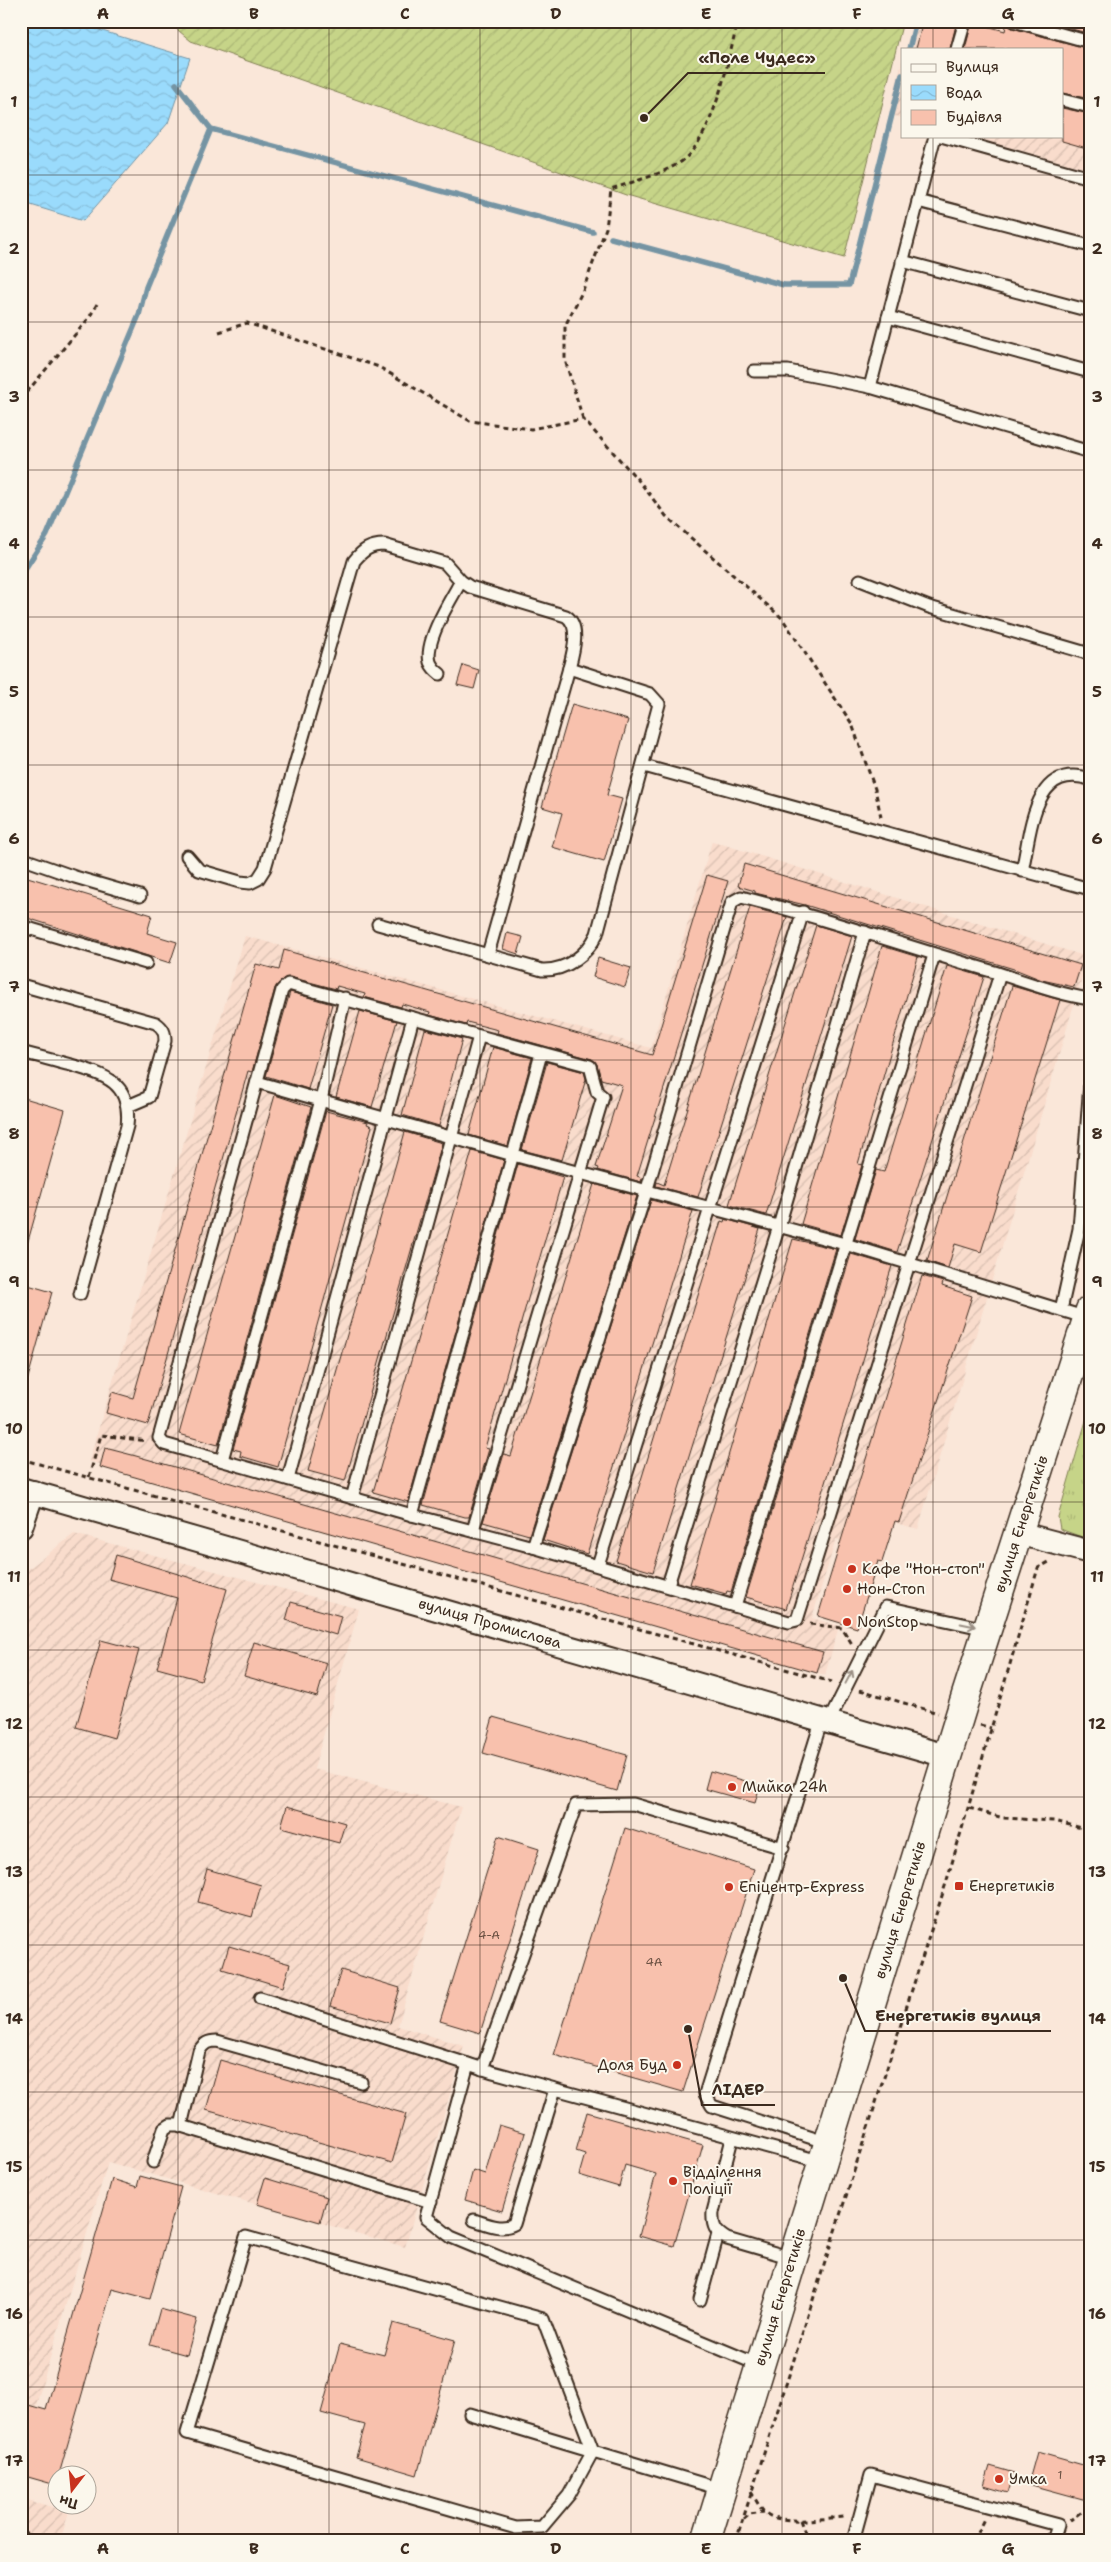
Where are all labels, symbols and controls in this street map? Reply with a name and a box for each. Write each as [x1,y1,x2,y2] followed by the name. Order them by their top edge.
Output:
[97,3,109,24] text: A
[249,3,259,24] text: B
[400,3,410,24] text: C
[550,3,562,24] text: D
[701,3,711,24] text: E
[852,3,862,24] text: F
[1002,3,1015,24] text: G
[688,42,825,73] callout: «Поле Чудес»
[698,47,816,68] text: «Поле Чудес»
[901,48,1064,138] legend
[946,57,999,77] text: Вулиця
[946,83,983,103] text: Вода
[10,91,18,112] text: 1
[1093,91,1101,112] text: 1
[946,107,1002,127] text: Будівля
[8,238,20,259] text: 2
[1091,238,1103,259] text: 2
[8,386,20,407] text: 3
[1091,386,1103,407] text: 3
[8,533,20,554] text: 4
[1091,533,1103,554] text: 4
[9,681,19,702] text: 5
[1092,681,1102,702] text: 5
[8,828,20,849] text: 6
[1091,828,1103,849] text: 6
[8,976,20,997] text: 7
[1091,976,1103,997] text: 7
[8,1123,20,1144] text: 8
[1091,1123,1103,1144] text: 8
[8,1271,20,1292] text: 9
[1091,1271,1103,1292] text: 9
[5,1418,23,1439] text: 10
[1088,1418,1106,1439] text: 10
[989,1453,1053,1595] street label: вулиця Енергетиків
[862,1559,985,1579] place label: Кафе "Нон-стоп"
[846,1563,858,1575] marker: Кафе "Нон-стоп"
[7,1566,21,1587] text: 11
[1090,1566,1104,1587] text: 11
[857,1579,925,1599] place label: Нон-Стоп
[841,1583,853,1595] marker: Нон-Стоп
[416,1593,565,1653] street label: вулиця Промислова
[857,1612,918,1632] place label: NonStop
[841,1616,853,1628] marker: NonStop
[959,1621,975,1630] one-way arrow
[845,1670,854,1685] one-way arrow
[5,1713,23,1734] text: 12
[1088,1713,1106,1734] text: 12
[742,1777,828,1797] place label: Мийка 24һ
[726,1781,738,1793] marker: Мийка 24һ
[870,1839,930,1981] street label: вулиця Енергетиків
[5,1861,23,1882] text: 13
[1088,1861,1106,1882] text: 13
[969,1876,1055,1896] place label: Енергетиків
[739,1877,865,1897] place label: Епіцентр-Express
[953,1880,965,1892] marker: Енергетиків
[723,1881,735,1893] marker: Епіцентр-Express
[478,1927,500,1943] house number: 4-А
[645,1954,663,1970] house number: 4А
[865,2000,1051,2031] callout: Енергетиків вулиця
[875,2005,1041,2026] text: Енергетиків вулиця
[5,2008,23,2029] text: 14
[1088,2008,1106,2029] text: 14
[597,2055,667,2075] place label: Доля Буд
[671,2059,683,2071] marker: Доля Буд
[702,2074,775,2105] callout: ЛІДЕР
[712,2079,764,2100] text: ЛІДЕР
[5,2156,23,2177] text: 15
[1088,2156,1106,2177] text: 15
[683,2162,762,2199] place label: Відділення Поліції
[667,2175,679,2187] marker: Відділення Поліції
[750,2226,810,2368] street label: вулиця Енергетиків
[5,2303,23,2324] text: 16
[1088,2303,1106,2324] text: 16
[5,2450,23,2471] text: 17
[1088,2450,1106,2471] text: 17
[48,2464,98,2514] north arrow
[1057,2467,1063,2483] house number: 1
[1009,2469,1047,2489] place label: Умка
[993,2473,1005,2485] marker: Умка
[57,2491,80,2514] text: Пн
[97,2538,109,2559] text: A
[249,2538,259,2559] text: B
[400,2538,410,2559] text: C
[550,2538,562,2559] text: D
[701,2538,711,2559] text: E
[852,2538,862,2559] text: F
[1002,2538,1015,2559] text: G

